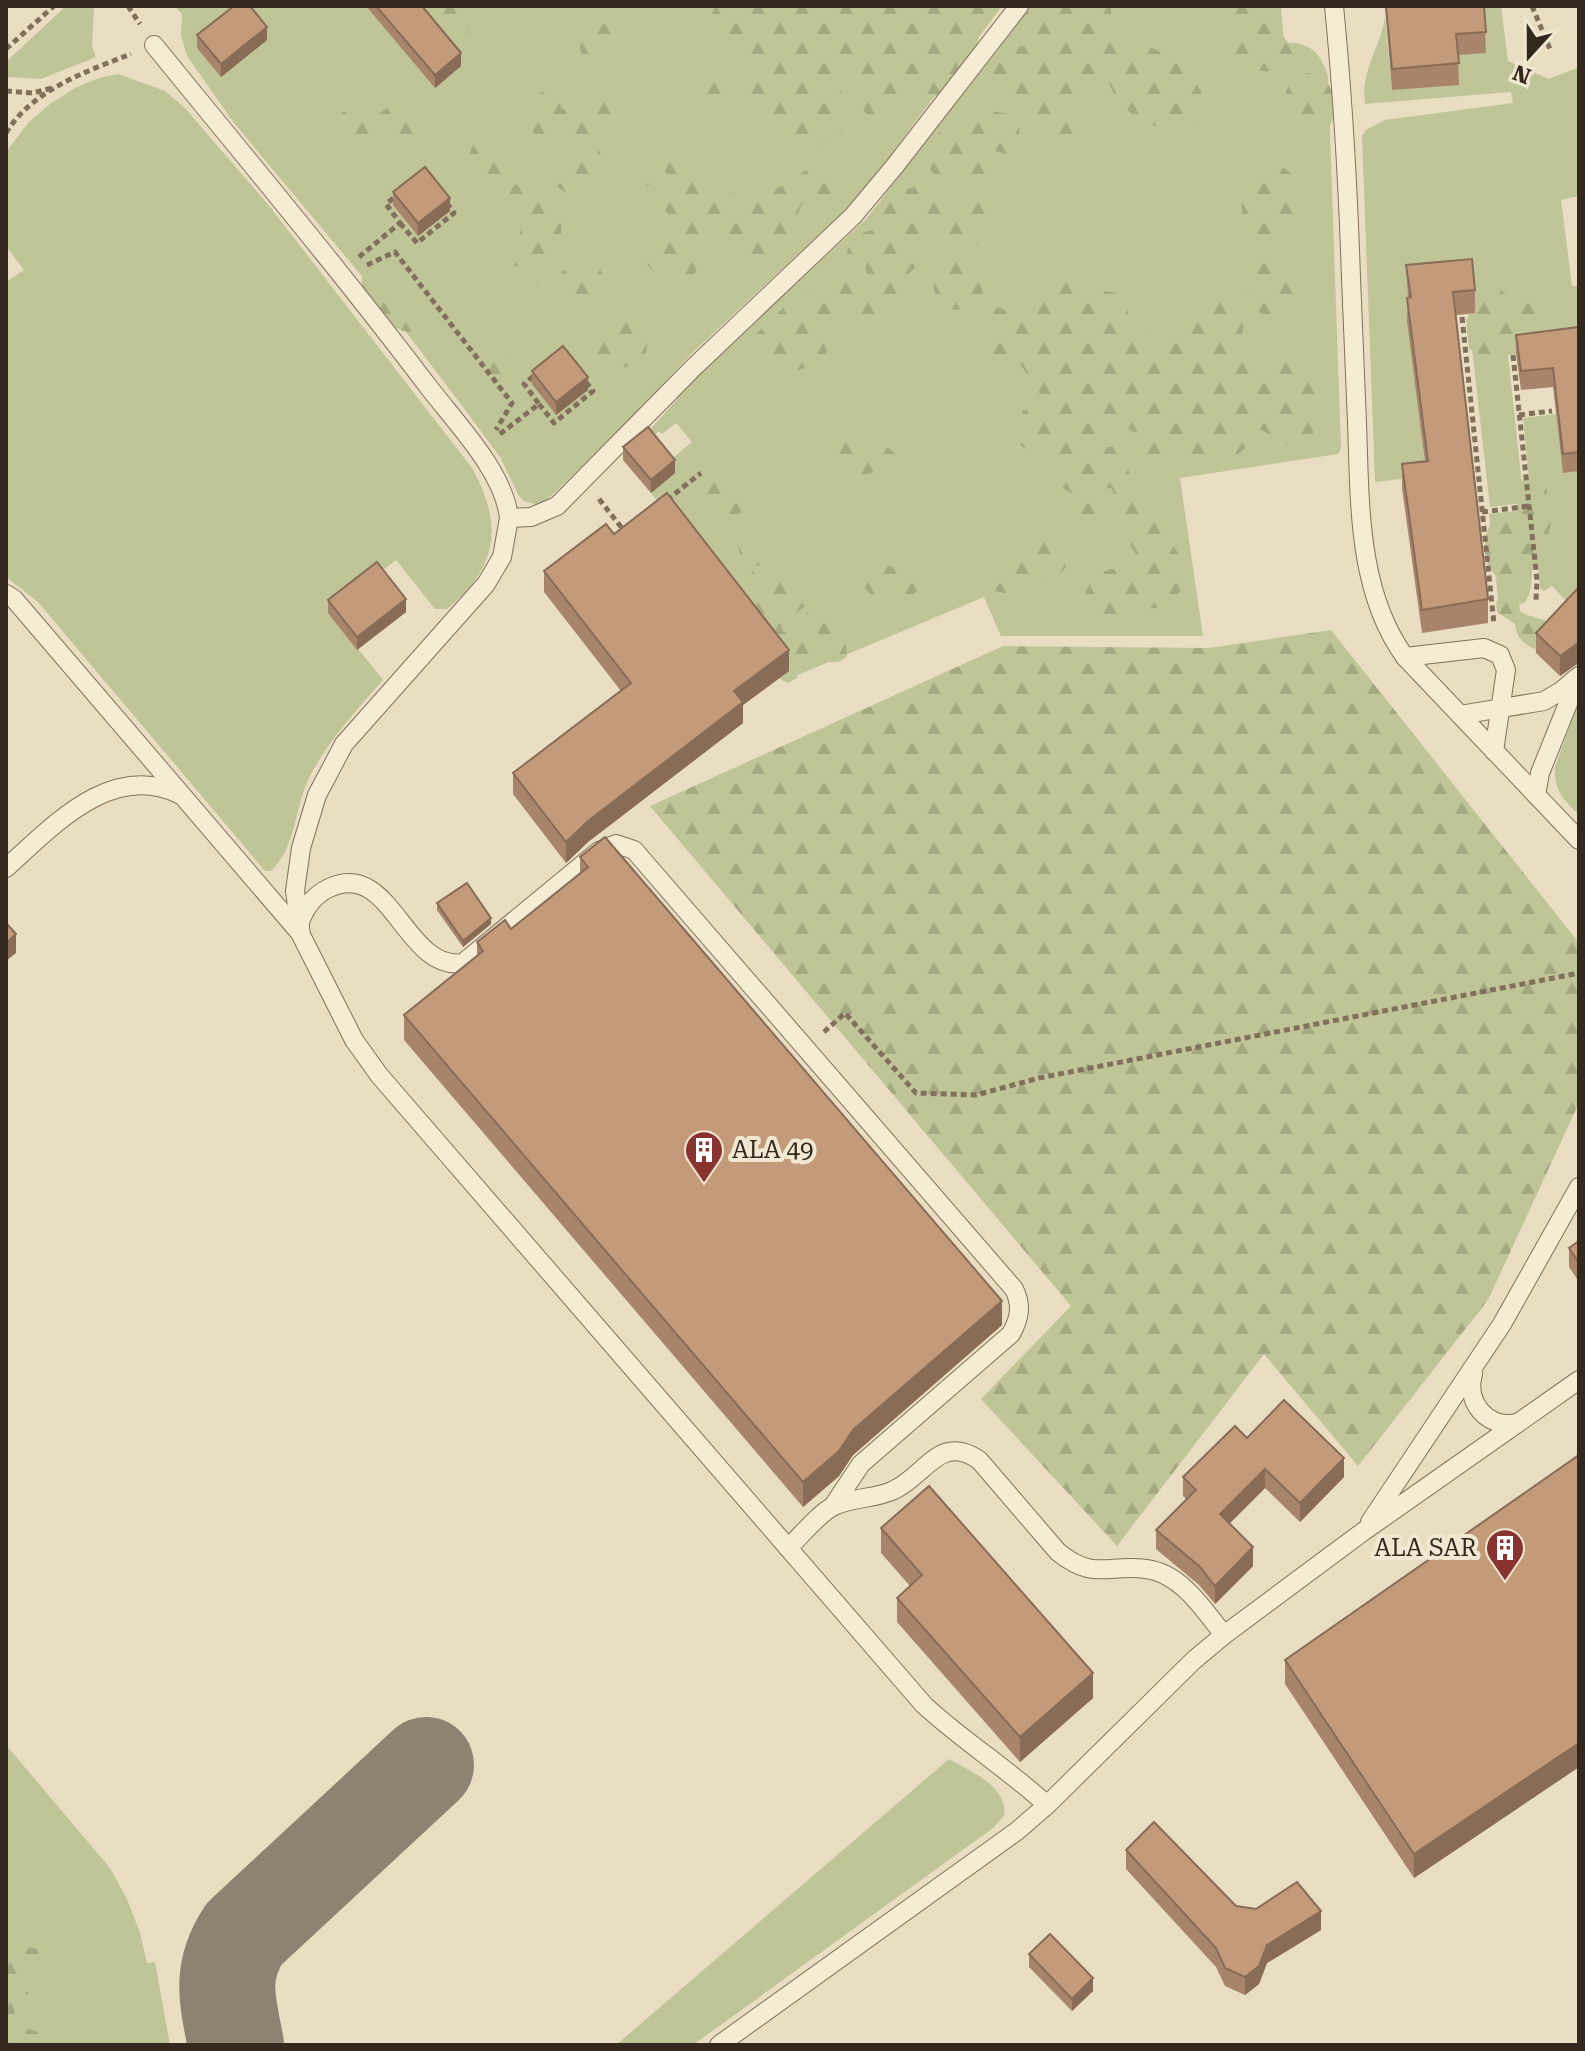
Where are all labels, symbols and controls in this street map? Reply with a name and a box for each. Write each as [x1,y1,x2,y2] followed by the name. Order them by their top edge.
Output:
[1489,16,1569,96] north arrow
[1510,59,1534,89] text: N
[683,1129,725,1184] building icon: ALA 49
[732,1136,813,1164] place label: ALA 49
[1484,1527,1526,1582] building icon: ALA SAR
[1374,1534,1477,1562] place label: ALA SAR

